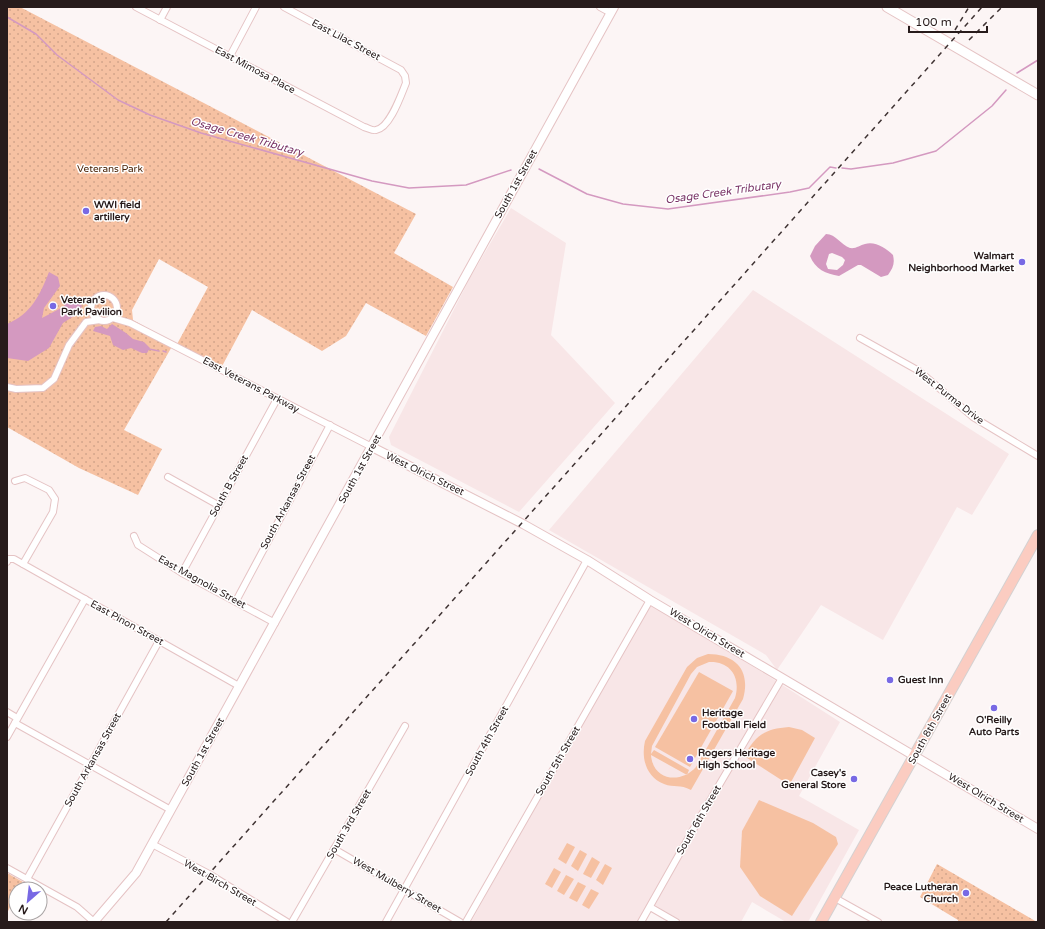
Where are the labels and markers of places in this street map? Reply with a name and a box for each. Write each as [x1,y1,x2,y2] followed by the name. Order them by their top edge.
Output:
[94,199,141,223] place label: WWI field artillery
[81,206,91,216] marker: WWI field artillery
[908,250,1014,274] place label: Walmart Neighborhood Market
[1017,257,1027,267] marker: Walmart Neighborhood Market
[61,294,122,318] place label: Veteran's Park Pavilion
[48,301,58,311] marker: Veteran's Park Pavilion
[898,674,943,686] place label: Guest Inn
[885,675,895,685] marker: Guest Inn
[989,703,999,713] marker: O'Reilly Auto Parts
[702,707,766,731] place label: Heritage Football Field
[689,714,699,724] marker: Heritage Football Field
[969,714,1019,738] place label: O'Reilly Auto Parts
[698,747,776,771] place label: Rogers Heritage High School
[685,754,695,764] marker: Rogers Heritage High School
[781,767,846,791] place label: Casey's General Store
[849,774,859,784] marker: Casey's General Store
[884,881,958,905] place label: Peace Lutheran Church
[961,888,971,898] marker: Peace Lutheran Church

